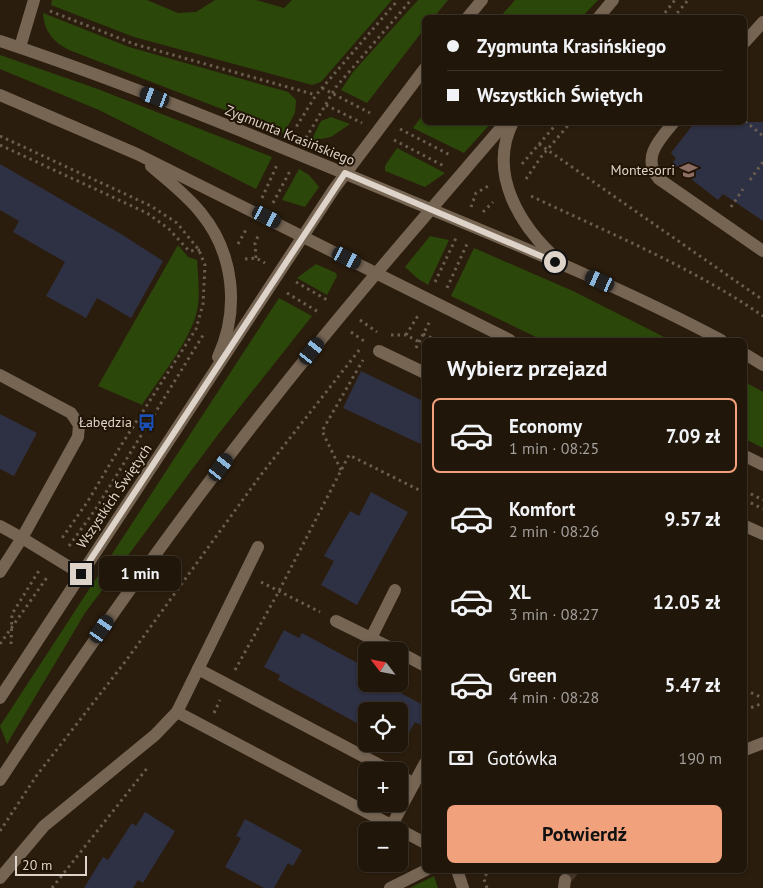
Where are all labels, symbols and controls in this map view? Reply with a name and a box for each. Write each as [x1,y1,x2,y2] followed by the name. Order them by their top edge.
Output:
[477,34,666,58] text: Zygmunta Krasińskiego
[477,83,643,107] text: Wszystkich Świętych
[138,85,171,109] car
[222,101,358,169] street label: Zygmunta Krasińskiego
[679,160,699,180] school or university icon: Montesorri
[610,161,675,179] place label: Montesorri
[250,204,283,230] car
[330,245,363,271] car
[544,251,566,273] route start
[583,268,616,294] car
[296,335,327,367] car
[447,354,607,382] text: Wybierz przejazd
[136,412,156,432] bus stop icon: Łabędzia
[79,413,132,431] place label: Łabędzia
[449,413,494,458] icon: car
[509,414,582,438] text: Economy
[666,424,720,448] text: 7.09 zł
[509,438,599,458] text: 1 min · 08:25
[72,440,156,552] street label: Wszystkich Świętych
[205,451,236,483] car
[449,496,494,541] icon: car
[509,497,575,521] text: Komfort
[664,507,720,531] text: 9.57 zł
[509,521,599,541] text: 2 min · 08:26
[98,556,181,592] callout: 1 min
[70,563,92,585] route end
[120,563,160,583] text: 1 min
[449,579,494,624] icon: car
[509,580,531,604] text: XL
[653,590,720,614] text: 12.05 zł
[509,604,599,624] text: 3 min · 08:27
[87,612,116,646] car
[358,642,408,692] north arrow
[358,642,408,872] map controls
[449,662,494,707] icon: car
[509,663,557,687] text: Green
[664,673,720,697] text: 5.47 zł
[509,687,599,707] text: 4 min · 08:28
[358,702,408,752] button: locate
[447,744,475,772] icon: cash
[487,746,558,770] text: Gotówka
[679,748,722,768] text: 190 m
[358,762,408,812] button: +
[447,805,722,863] button: Potwierdź
[358,822,408,872] button: −
[15,853,88,876] scale bar
[22,856,52,874] text: 20 m

